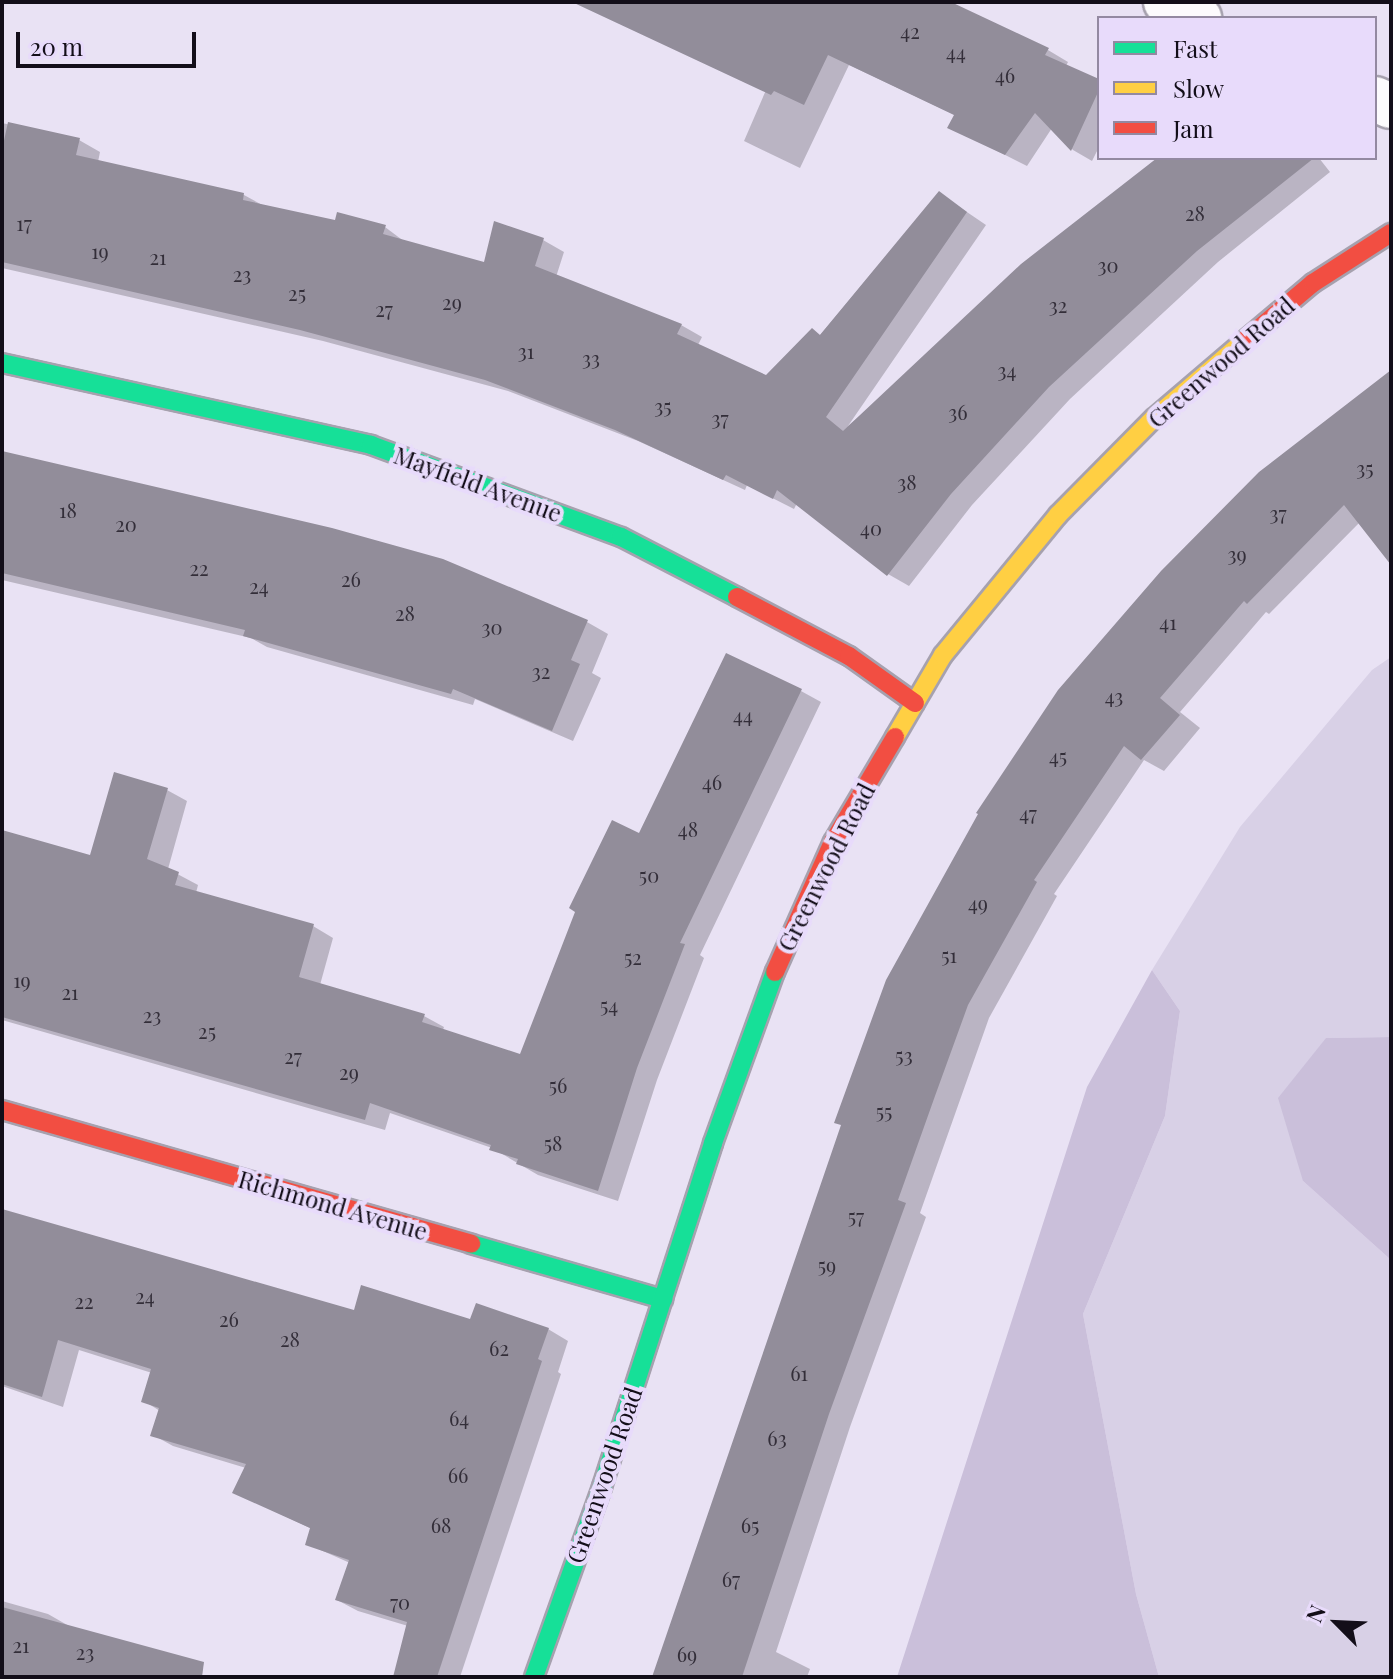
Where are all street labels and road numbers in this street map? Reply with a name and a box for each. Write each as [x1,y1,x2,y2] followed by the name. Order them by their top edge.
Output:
[1142,291,1300,433] street label: Greenwood Road
[390,440,566,528] street label: Mayfield Avenue
[771,778,881,956] street label: Greenwood Road
[235,1164,431,1246] street label: Richmond Avenue
[560,1383,648,1567] street label: Greenwood Road

